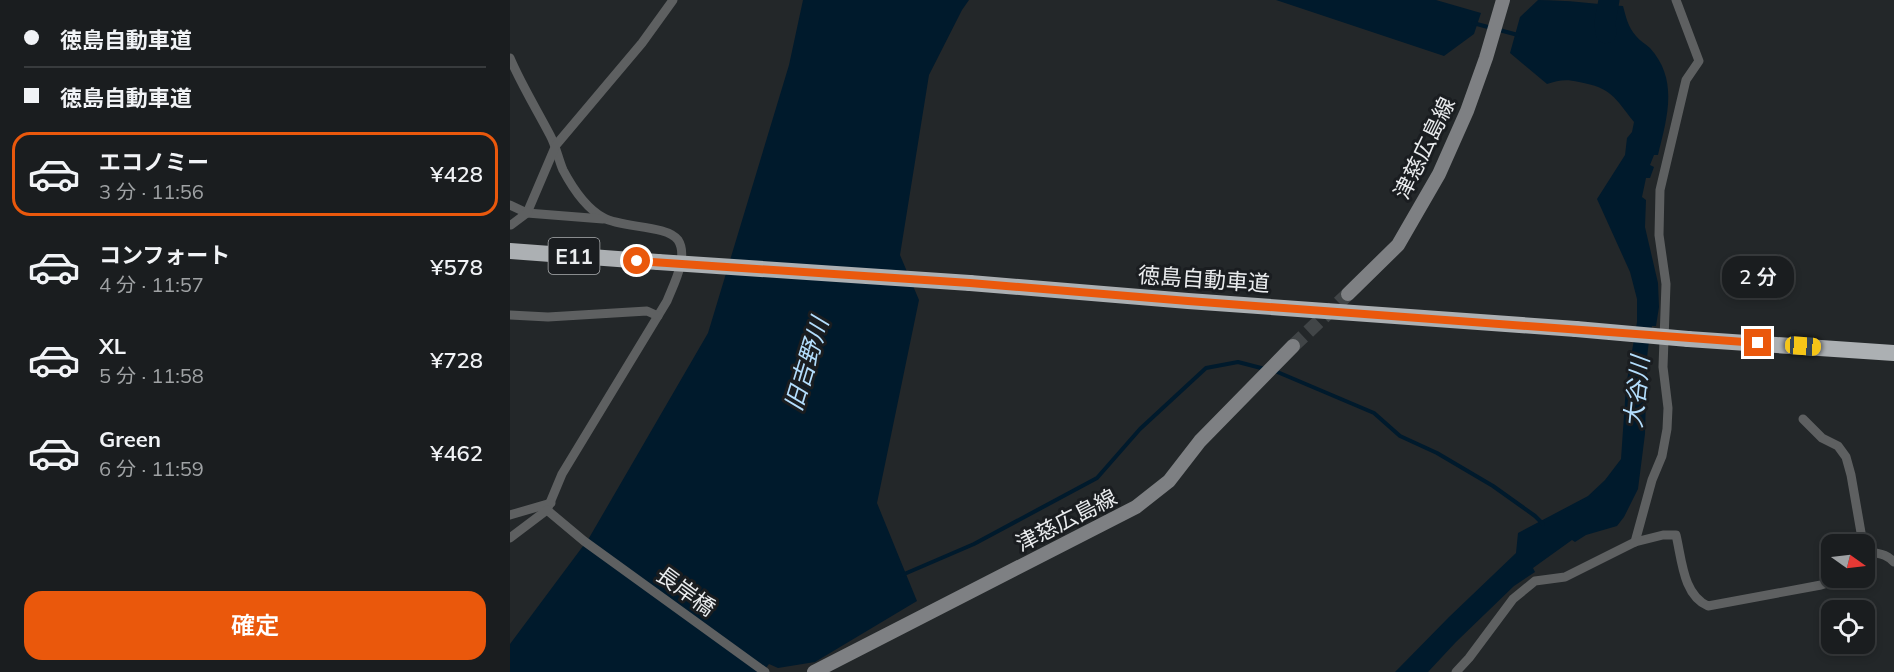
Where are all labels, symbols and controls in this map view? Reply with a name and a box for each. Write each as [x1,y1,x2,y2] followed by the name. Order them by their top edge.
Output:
[60,26,192,54] text: 徳島自動車道
[60,84,192,112] text: 徳島自動車道
[1387,92,1461,204] street label: 津慈広島線
[27,147,81,201] icon: car
[99,148,209,176] text: エコノミー
[430,160,483,188] text: ¥428
[99,179,204,204] text: 3 分 · 11:56
[548,238,600,274] road number: E11
[27,240,81,294] icon: car
[99,241,230,269] text: コンフォート
[623,247,650,274] route start
[430,253,483,281] text: ¥578
[1722,256,1794,298] callout: 2 分
[1137,260,1271,298] street label: 徳島自動車道
[1739,264,1777,289] text: 2 分
[99,272,204,297] text: 4 分 · 11:57
[778,311,835,414] water label: 旧吉野川
[1744,329,1771,356] route end
[99,332,126,360] text: XL
[27,333,81,387] icon: car
[1784,336,1822,356] car
[430,346,483,374] text: ¥728
[1617,352,1655,429] water label: 大谷川
[99,363,204,388] text: 5 分 · 11:58
[99,425,161,453] text: Green
[27,426,81,480] icon: car
[430,439,483,467] text: ¥462
[99,456,204,481] text: 6 分 · 11:59
[1011,483,1121,557] street label: 津慈広島線
[1821,534,1875,588] north arrow
[1821,534,1875,654] map controls
[651,560,721,622] street label: 長岸橋
[24,591,486,660] button: 確定
[1821,600,1875,654] button: locate

